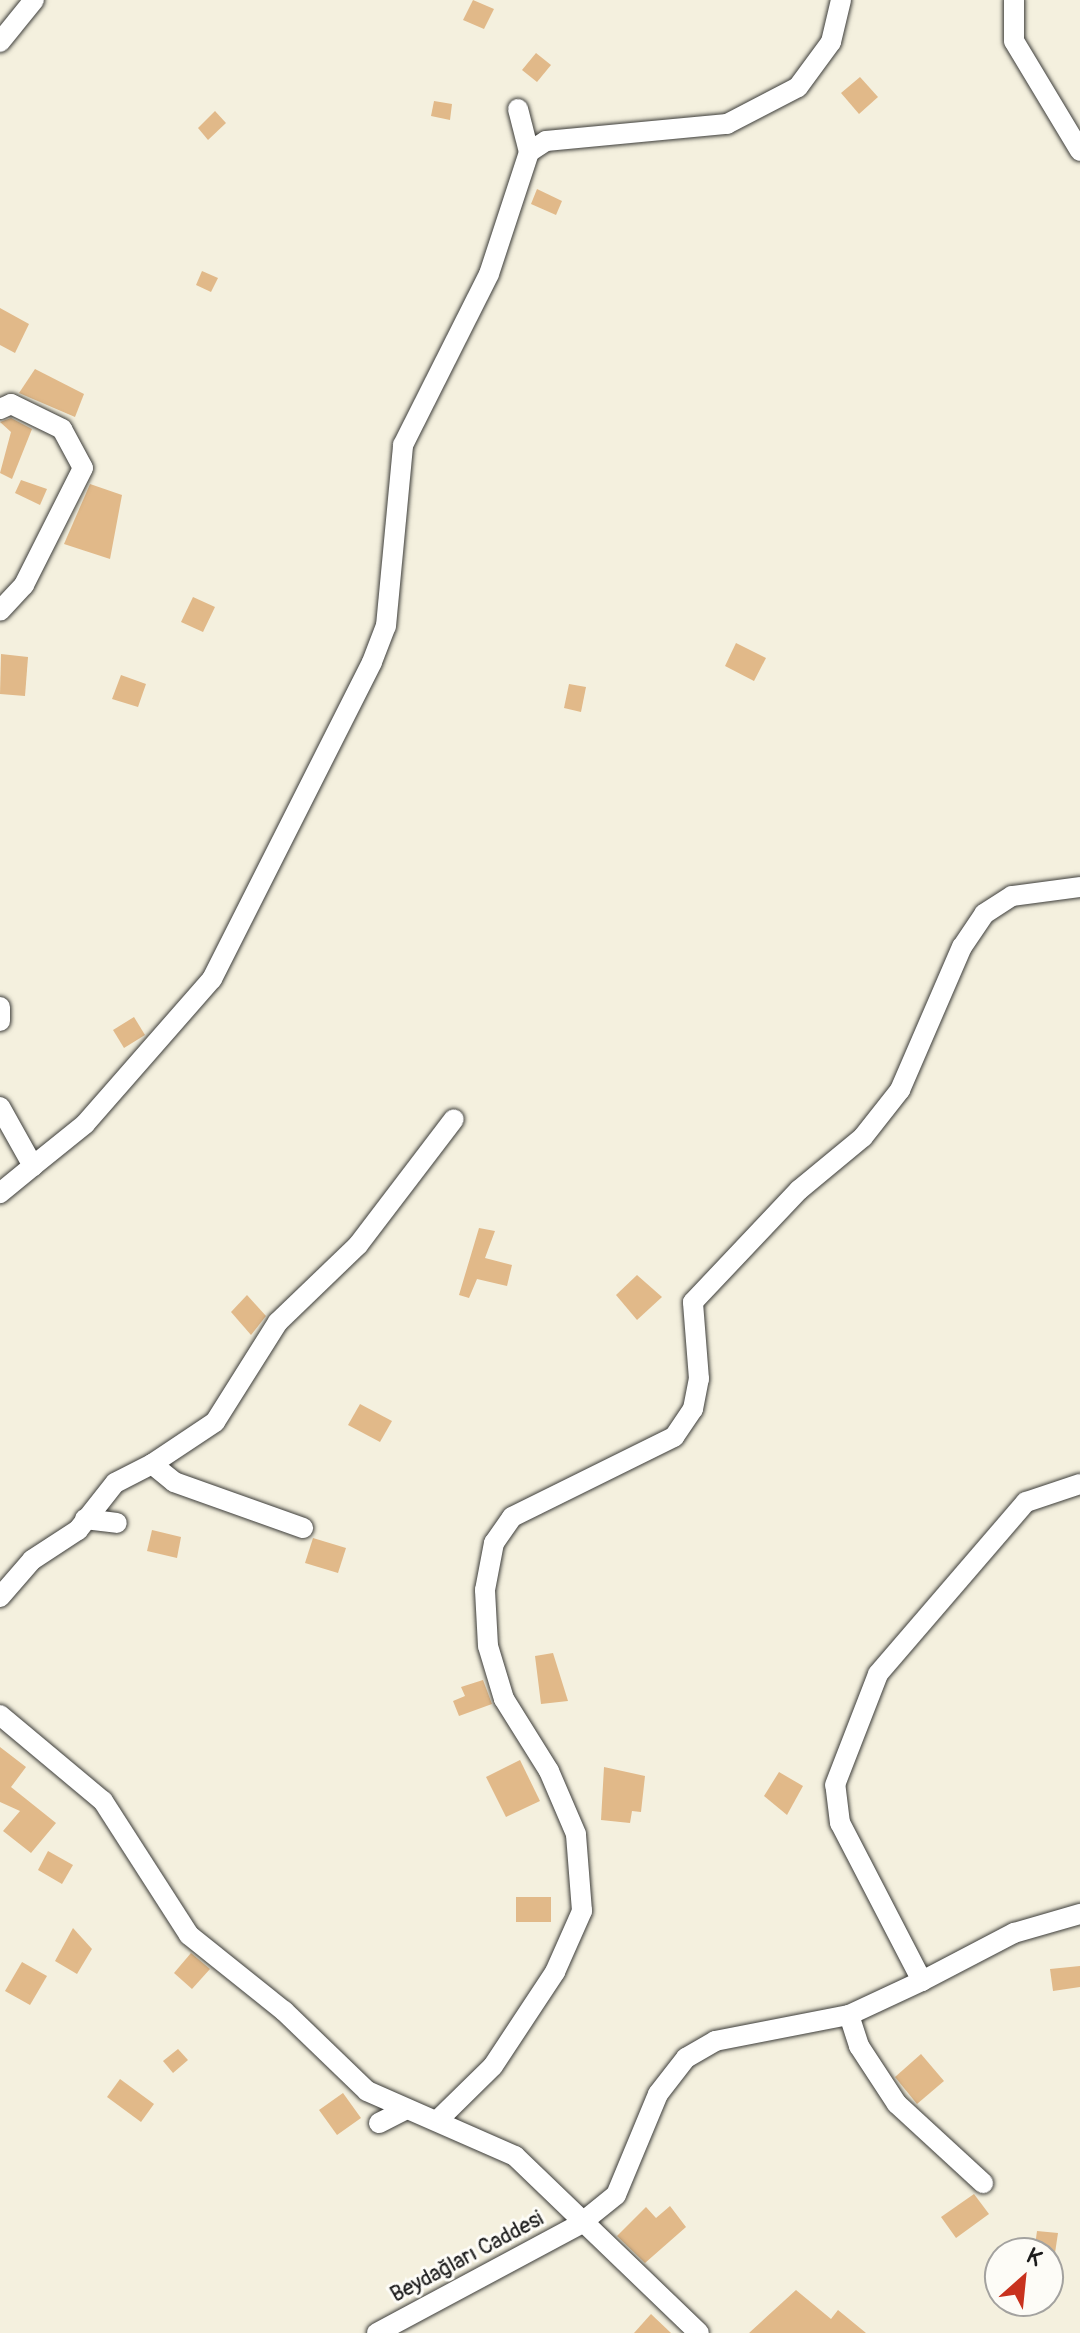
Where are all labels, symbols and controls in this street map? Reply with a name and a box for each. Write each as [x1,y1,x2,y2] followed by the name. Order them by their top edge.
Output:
[386,2206,548,2308] street label: Beydağları Caddesi
[984,2237,1064,2317] north arrow
[1022,2242,1046,2273] text: K

